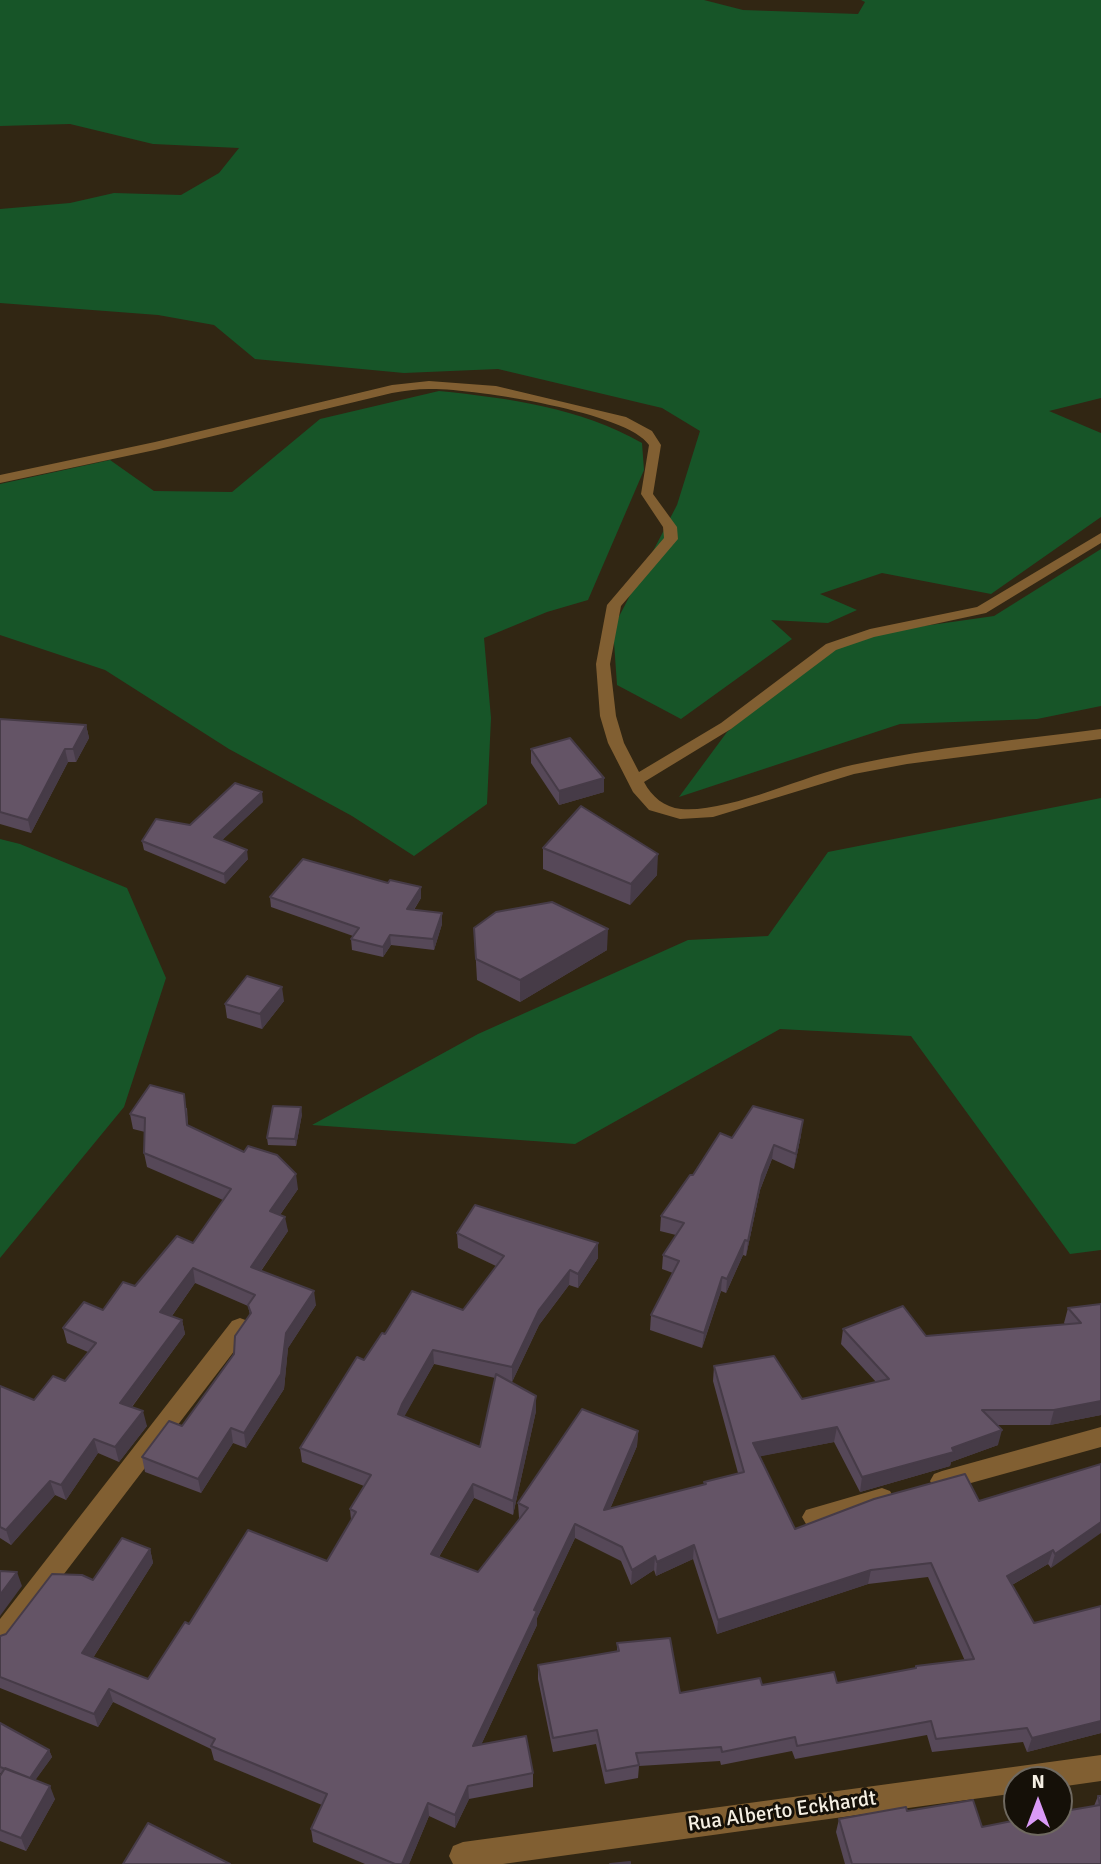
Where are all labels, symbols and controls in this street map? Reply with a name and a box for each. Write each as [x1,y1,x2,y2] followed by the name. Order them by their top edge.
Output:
[1003,1766,1073,1836] north arrow
[1031,1770,1045,1794] text: N
[686,1786,878,1838] street label: Rua Alberto Eckhardt

